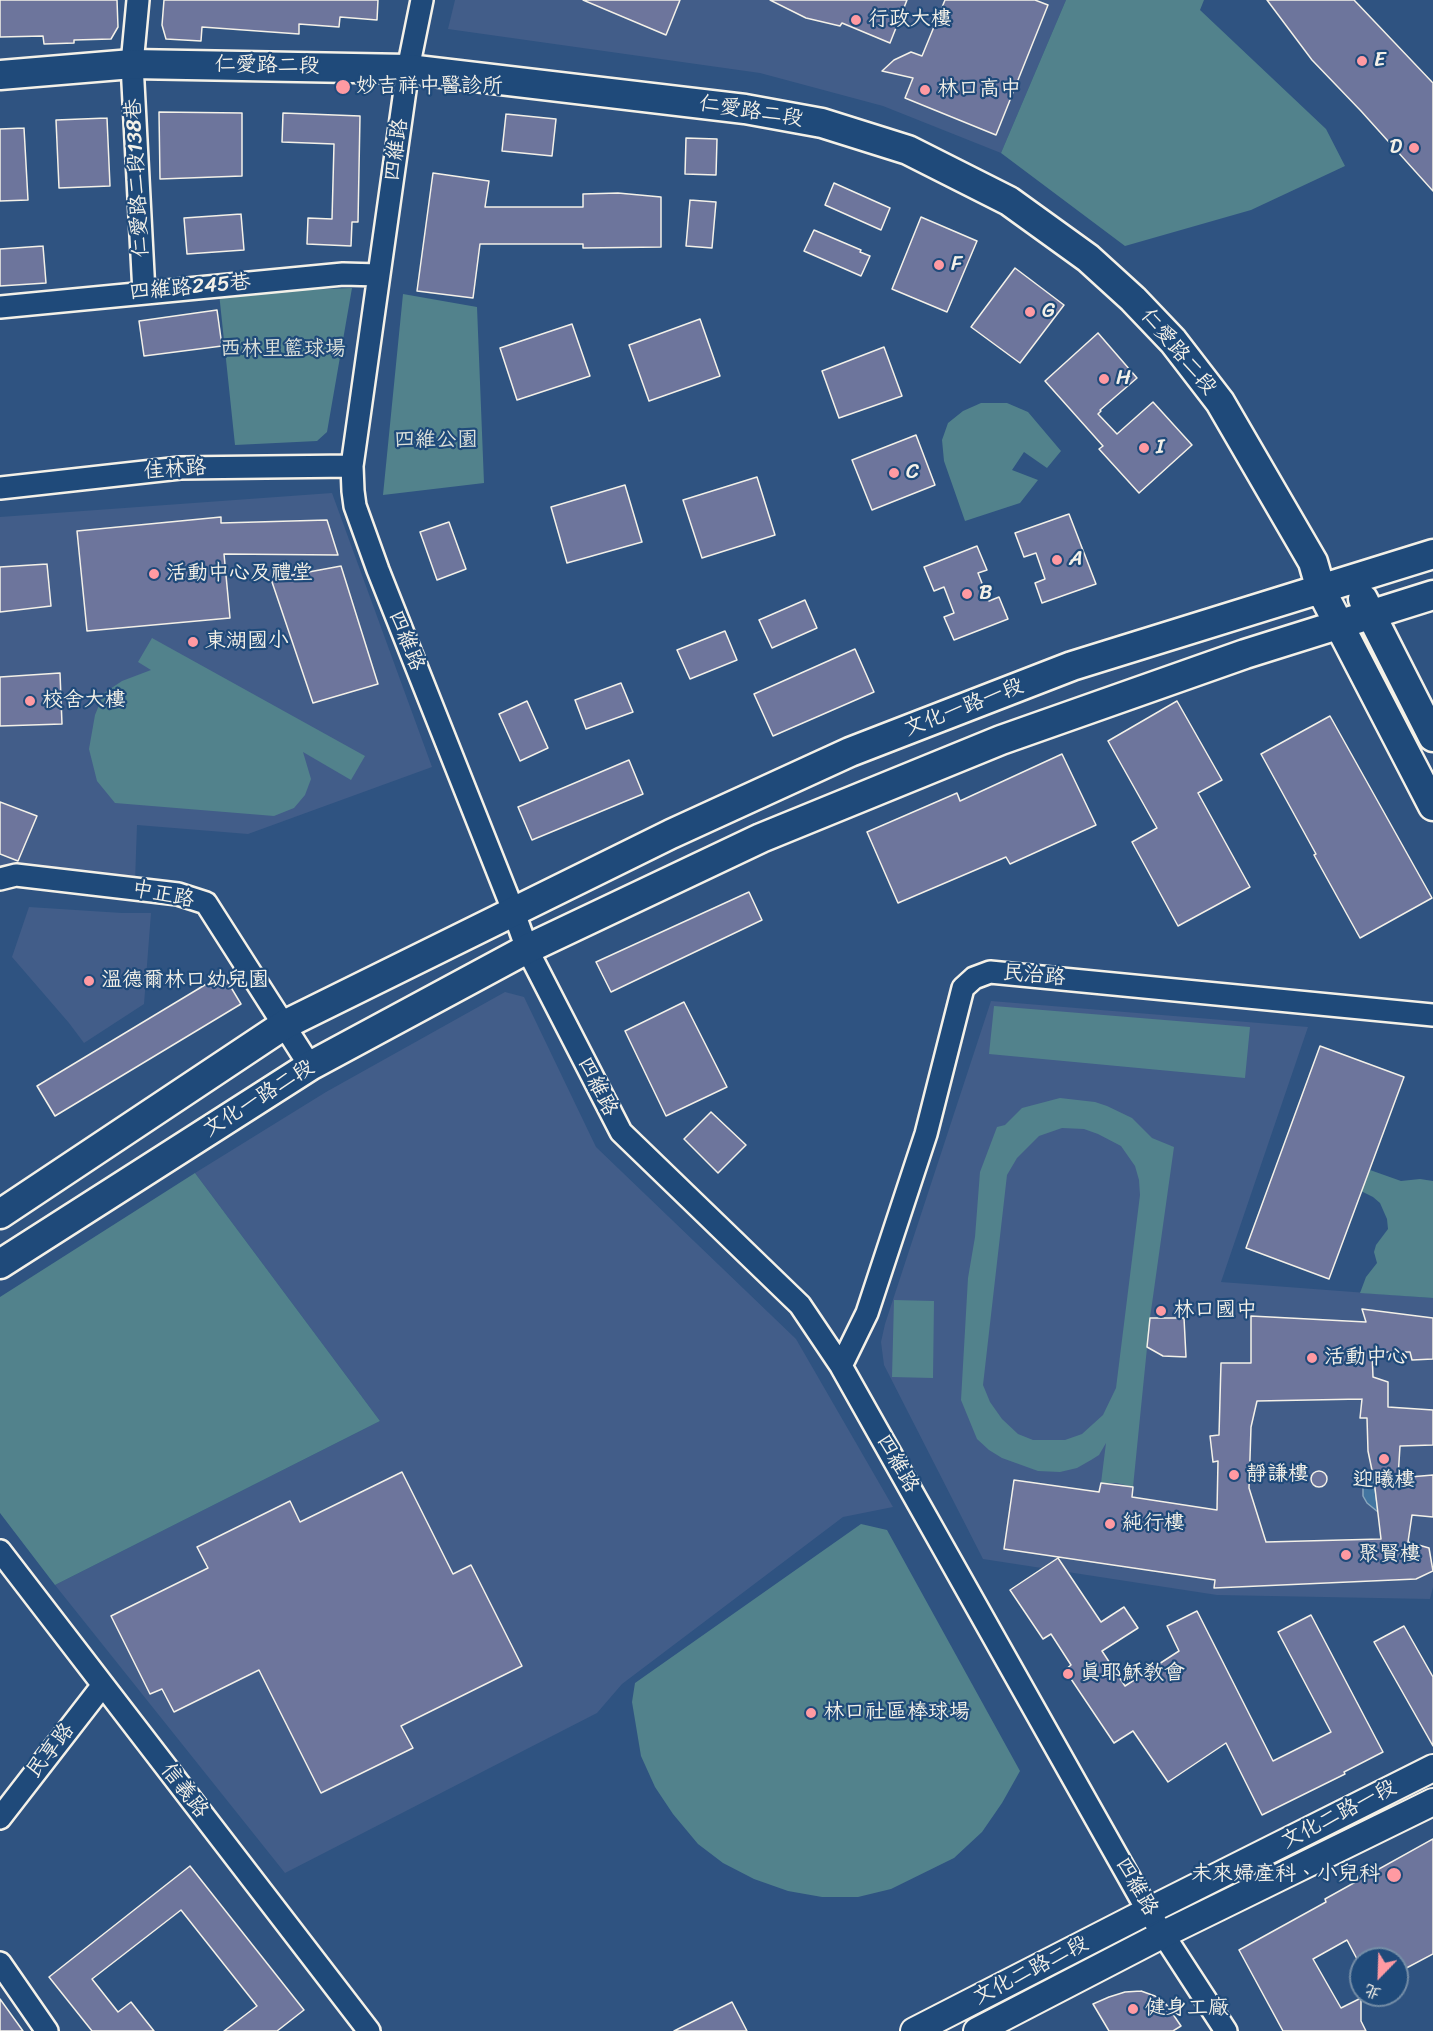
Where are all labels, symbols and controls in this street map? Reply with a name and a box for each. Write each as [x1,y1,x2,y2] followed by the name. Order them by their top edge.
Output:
[868,7,952,33] place label: 行政大樓
[849,13,863,27] marker: 行政大樓
[1374,48,1386,74] place label: E
[214,52,320,80] street label: 仁愛路二段
[1355,54,1369,68] marker: E
[356,74,503,100] place label: 妙吉祥中醫診所
[937,77,1021,103] place label: 林口高中
[334,78,352,96] marker: 妙吉祥中醫診所
[918,83,932,97] marker: 林口高中
[697,91,805,133] street label: 仁愛路二段
[121,98,155,258] street label: 仁愛路二段138巷
[380,117,414,183] street label: 四維路
[1389,135,1402,161] place label: D
[1407,141,1421,155] marker: D
[951,252,962,278] place label: F
[932,258,946,272] marker: F
[128,270,252,306] street label: 四維路245巷
[1042,299,1055,325] place label: G
[1135,304,1221,400] street label: 仁愛路二段
[1023,305,1037,319] marker: G
[220,337,346,363] park label: 西林里籃球場
[1116,366,1131,392] place label: H
[1097,372,1111,386] marker: H
[394,428,478,454] park label: 四維公園
[1156,435,1164,461] place label: I
[1137,441,1151,455] marker: I
[143,455,207,485] street label: 佳林路
[906,460,919,486] place label: C
[887,466,901,480] marker: C
[1069,547,1083,573] place label: A
[1050,553,1064,567] marker: A
[166,561,313,587] place label: 活動中心及禮堂
[147,567,161,581] marker: 活動中心及禮堂
[979,581,992,607] place label: B
[960,587,974,601] marker: B
[383,607,429,675] street label: 四維路
[205,629,289,655] place label: 東湖國小
[186,635,200,649] marker: 東湖國小
[901,674,1027,742] street label: 文化一路一段
[42,688,126,714] place label: 校舍大樓
[23,694,37,708] marker: 校舍大樓
[130,877,196,913] street label: 中正路
[1002,961,1066,991] street label: 民治路
[101,968,269,994] place label: 溫德爾林口幼兒園
[82,974,96,988] marker: 溫德爾林口幼兒園
[571,1053,623,1121] street label: 四維路
[199,1055,319,1143] street label: 文化一路二段
[1173,1298,1257,1324] place label: 林口國中
[1154,1304,1168,1318] marker: 林口國中
[1324,1345,1408,1371] place label: 活動中心
[1305,1351,1319,1365] marker: 活動中心
[870,1430,924,1498] street label: 四維路
[1377,1452,1391,1466] marker: 迎曦樓
[1246,1462,1309,1488] place label: 靜謙樓
[1227,1468,1241,1482] marker: 靜謙樓
[1353,1468,1415,1494] place label: 迎曦樓
[1122,1511,1185,1537] place label: 純行樓
[1103,1517,1117,1531] marker: 純行樓
[1358,1542,1421,1568] place label: 聚賢樓
[1339,1548,1353,1562] marker: 聚賢樓
[1080,1661,1185,1687] place label: 真耶穌教會
[1061,1667,1075,1681] marker: 真耶穌教會
[823,1700,970,1726] place label: 林口社區棒球場
[804,1706,818,1720] marker: 林口社區棒球場
[22,1718,80,1784] street label: 民享路
[155,1758,213,1824] street label: 信義路
[1277,1775,1401,1855] street label: 文化二路一段
[1109,1853,1163,1921] street label: 四維路
[1191,1862,1380,1888] place label: 未來婦產科、小兒科
[1385,1866,1403,1884] marker: 未來婦產科、小兒科
[969,1931,1093,2011] street label: 文化二路二段
[1349,1947,1409,2007] north arrow
[1360,1976,1386,2009] text: 北
[1145,1996,1229,2022] place label: 健身工廠
[1126,2002,1140,2016] marker: 健身工廠

